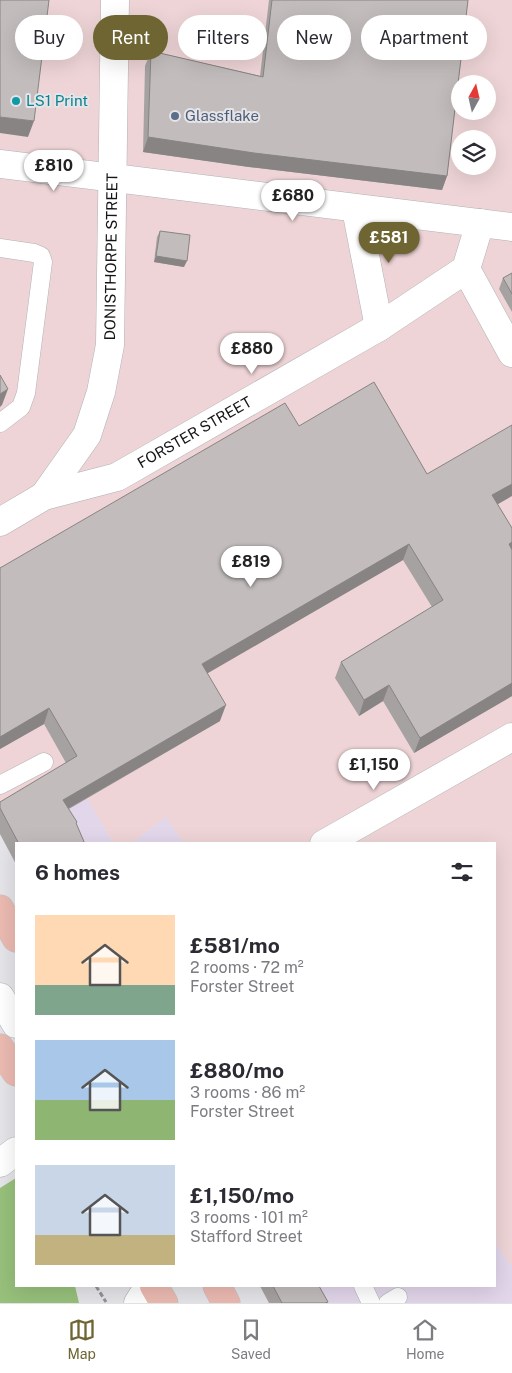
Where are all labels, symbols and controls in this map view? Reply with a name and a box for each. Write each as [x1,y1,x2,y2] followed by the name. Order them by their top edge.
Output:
[15,15,83,60] chip: Buy
[93,15,168,60] chip: Rent
[178,15,267,60] chip: Filters
[277,15,351,60] chip: New
[361,15,487,60] chip: Apartment
[451,75,496,120] north arrow
[451,75,496,175] map controls
[26,92,88,109] place label: LS1 Print
[10,95,22,107] marker: LS1 Print
[185,107,259,124] place label: Glassflake
[169,110,181,122] marker: Glassflake
[451,130,496,175] button: layers
[24,150,84,192] pin: £810
[35,156,73,175] text: £810
[101,173,120,341] street label: DONISTHORPE STREET
[263,180,323,222] pin: £680
[272,186,314,205] text: £680
[359,222,419,264] pin: £581
[370,228,408,247] text: £581
[222,332,282,375] pin: £880
[231,339,273,358] text: £880
[134,393,254,471] street label: FORSTER STREET
[221,546,281,588] pin: £819
[232,552,270,571] text: £819
[333,748,415,791] pin: £1,150
[349,755,399,774] text: £1,150
[448,858,476,886] icon: filters
[35,860,120,885] text: 6 homes
[190,933,280,958] text: £581/mo
[75,935,135,995] icon: home
[190,958,304,977] text: 2 rooms · 72 m²
[190,977,294,996] text: Forster Street
[190,1058,284,1083] text: £880/mo
[75,1060,135,1120] icon: home
[190,1083,305,1102] text: 3 rooms · 86 m²
[190,1102,294,1121] text: Forster Street
[190,1183,294,1208] text: £1,150/mo
[75,1185,135,1245] icon: home
[190,1208,308,1227] text: 3 rooms · 101 m²
[190,1227,303,1246] text: Stafford Street
[67,1316,96,1362] tab: Map
[231,1316,271,1362] tab: Saved
[406,1316,445,1362] tab: Home

